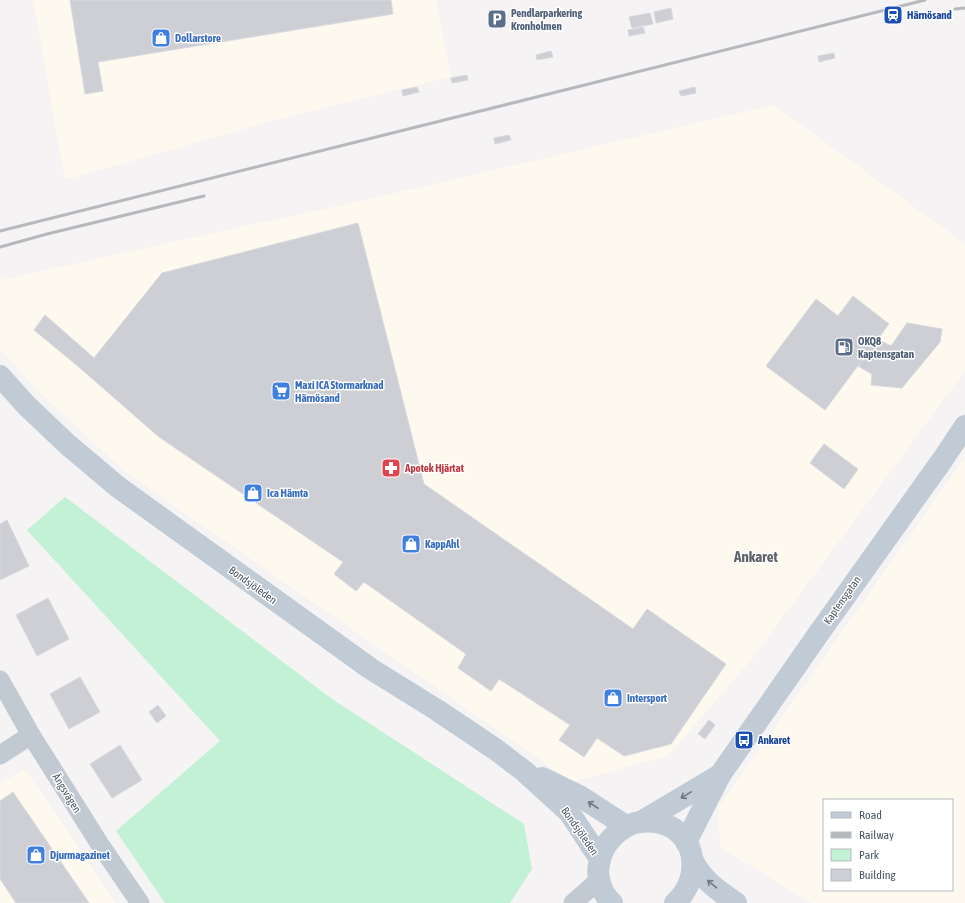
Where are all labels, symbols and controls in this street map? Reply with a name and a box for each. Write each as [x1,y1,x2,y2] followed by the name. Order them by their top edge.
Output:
[882,4,904,26] station icon: Härnösand
[511,7,582,32] place label: Pendlarparkering Kronholmen
[486,8,508,30] parking icon: Pendlarparkering Kronholmen
[907,9,952,21] place label: Härnösand
[150,27,172,49] shop icon: Dollarstore
[175,32,221,44] place label: Dollarstore
[858,335,914,360] place label: OKQ8 Kaptensgatan
[833,336,855,358] fuel station icon: OKQ8 Kaptensgatan
[295,379,384,404] place label: Maxi ICA Stormarknad Härnösand
[270,380,292,402] supermarket icon: Maxi ICA Stormarknad Härnösand
[380,457,402,479] pharmacy icon: Apotek Hjärtat
[404,462,465,474] place label: Apotek Hjärtat
[242,482,264,504] shop icon: Ica Hämta
[267,487,308,499] place label: Ica Hämta
[400,533,422,555] shop icon: KappAhl
[425,538,460,550] place label: KappAhl
[733,548,779,565] district label: Ankaret
[227,564,279,606] street label: Bondsjöleden
[821,574,863,626] street label: Kaptensgatan
[602,687,624,709] shop icon: Intersport
[627,692,668,704] place label: Intersport
[733,729,755,751] bus stop icon: Ankaret
[757,734,791,746] place label: Ankaret
[50,771,84,815] street label: Ängsvägen
[680,791,692,799] one-way arrow
[823,799,953,891] legend
[588,801,599,809] one-way arrow
[559,805,601,857] street label: Bondsjöleden
[859,808,882,822] text: Road
[859,828,894,842] text: Railway
[25,844,47,866] shop icon: Djurmagazinet
[859,848,880,862] text: Park
[50,849,111,861] place label: Djurmagazinet
[859,868,897,882] text: Building
[706,880,717,889] one-way arrow

